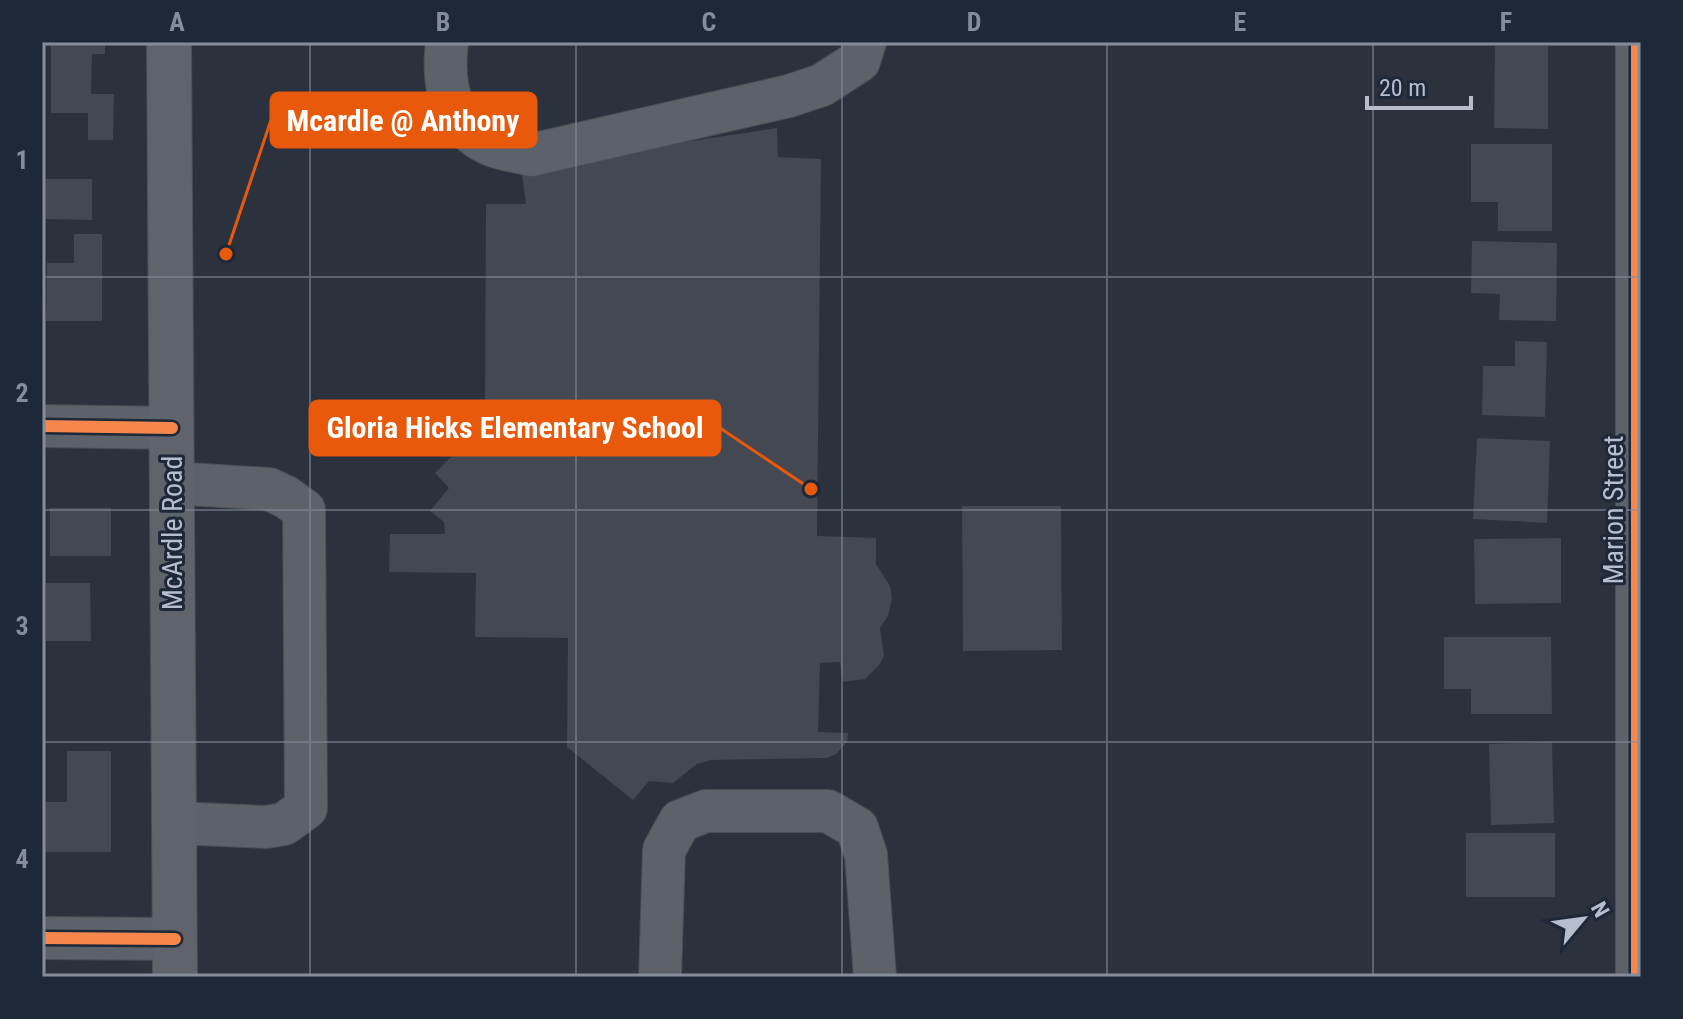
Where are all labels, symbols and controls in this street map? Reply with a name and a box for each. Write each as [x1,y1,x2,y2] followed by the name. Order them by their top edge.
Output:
[169,7,185,37] text: A
[436,7,450,37] text: B
[702,7,717,37] text: C
[967,7,981,37] text: D
[1234,7,1247,37] text: E
[1500,7,1512,37] text: F
[1367,60,1471,110] scale bar
[1379,74,1426,102] text: 20 m
[271,93,536,147] callout: Mcardle @ Anthony
[287,103,520,138] text: Mcardle @ Anthony
[15,145,29,175] text: 1
[15,378,29,408] text: 2
[310,401,720,455] callout: Gloria Hicks Elementary School
[326,410,704,445] text: Gloria Hicks Elementary School
[1597,435,1630,585] street label: Marion Street
[156,456,189,610] street label: McArdle Road
[15,611,29,641] text: 3
[15,844,29,874] text: 4
[1543,879,1623,959] north arrow
[1586,898,1614,922] text: N

